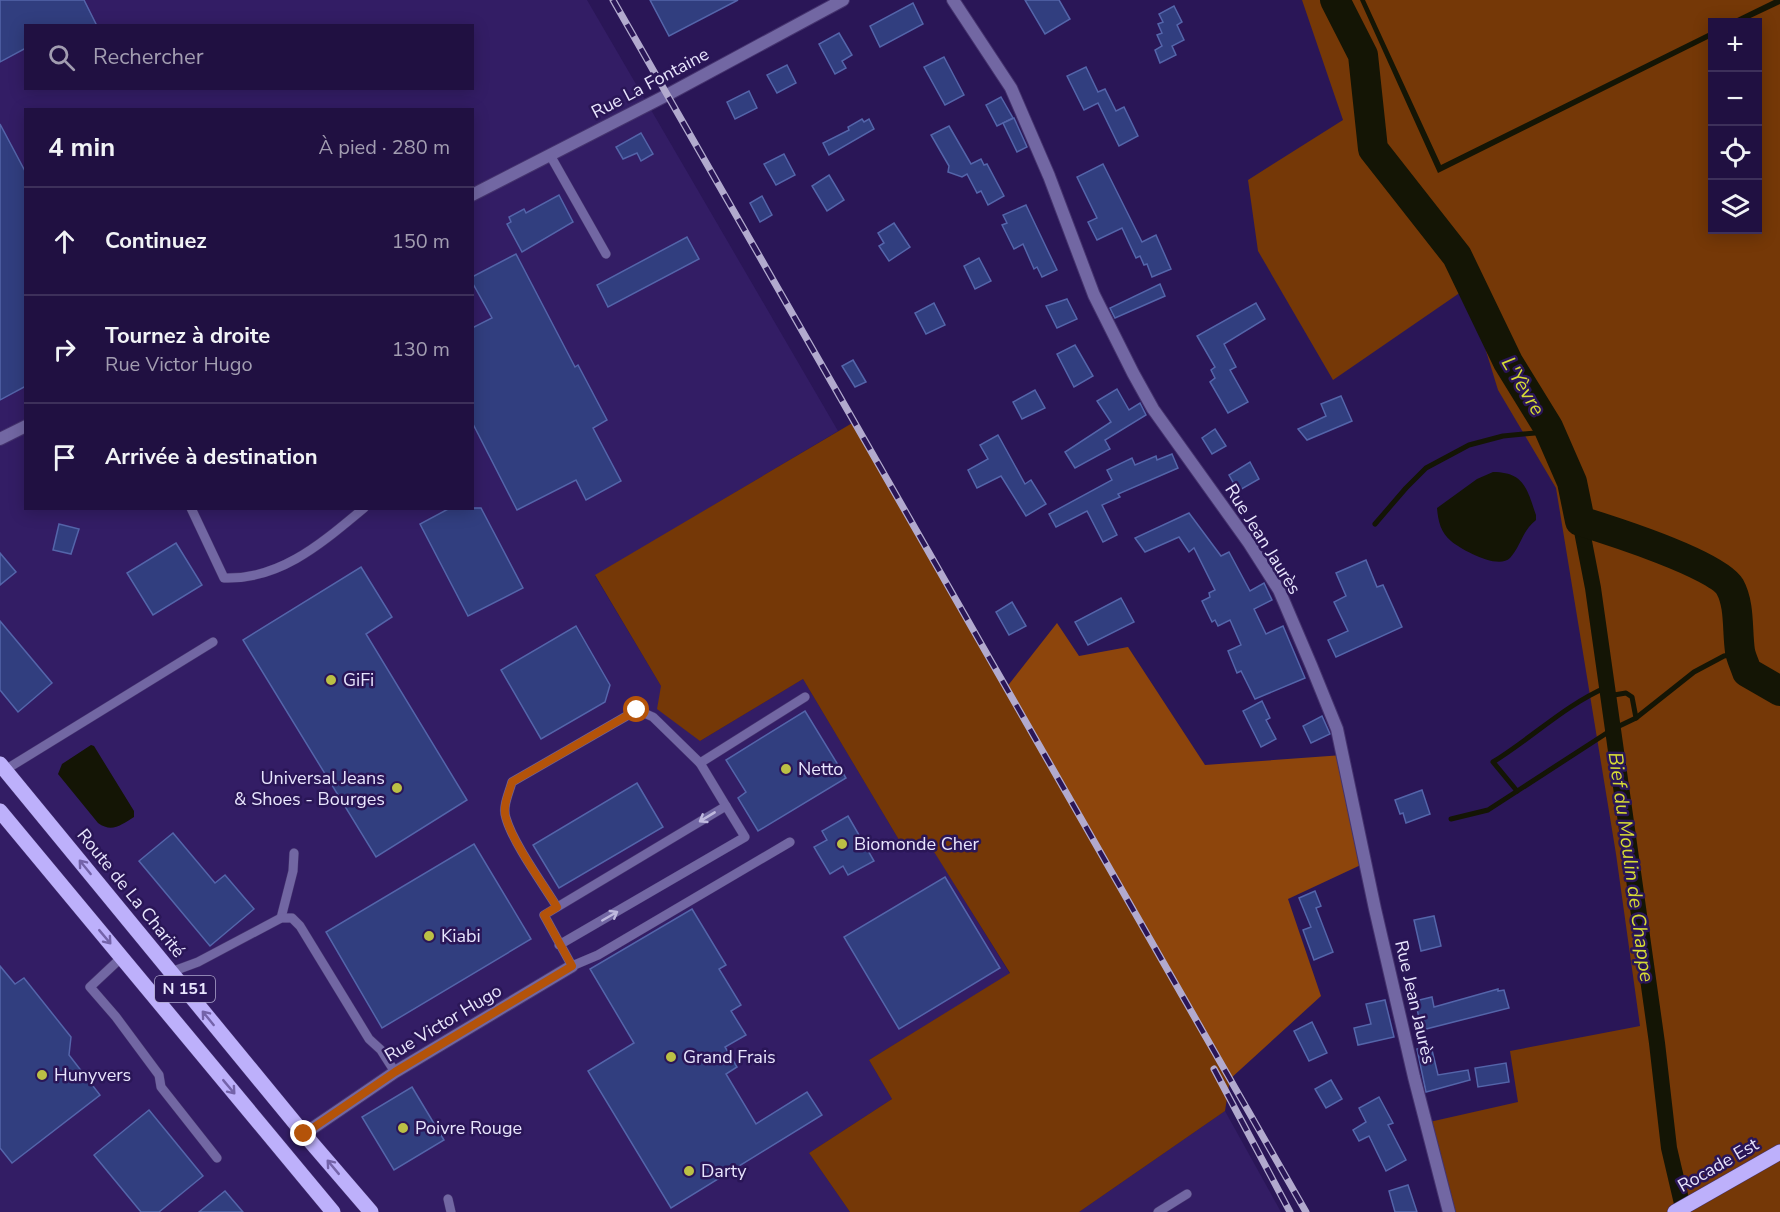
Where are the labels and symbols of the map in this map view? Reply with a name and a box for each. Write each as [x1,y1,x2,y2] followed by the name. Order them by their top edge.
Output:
[587,42,713,124] street label: Rue La Fontaine
[1495,352,1551,421] water label: L'Yèvre
[1219,479,1307,599] street label: Rue Jean Jaurès
[343,668,374,692] place label: GiFi
[324,673,338,687] marker: GiFi
[623,696,649,722] route start
[1601,750,1661,984] water label: Bief du Moulin de Chappe
[798,757,843,781] place label: Netto
[779,762,793,776] marker: Netto
[234,766,385,811] place label: Universal Jeans & Shoes - Bourges
[390,781,404,795] marker: Universal Jeans & Shoes - Bourges
[699,812,716,824] one-way arrow
[72,824,190,962] street label: Route de La Charité
[854,832,980,856] place label: Biomonde Cher
[835,837,849,851] marker: Biomonde Cher
[78,859,91,875] one-way arrow
[601,909,618,921] one-way arrow
[441,924,481,948] place label: Kiabi
[98,929,112,944] one-way arrow
[422,929,436,943] marker: Kiabi
[1389,938,1441,1066] street label: Rue Jean Jaurès
[155,976,215,1002] road number: N 151
[380,978,506,1068] street label: Rue Victor Hugo
[202,1010,215,1026] one-way arrow
[683,1045,776,1069] place label: Grand Frais
[664,1050,678,1064] marker: Grand Frais
[54,1063,131,1087] place label: Hunyvers
[35,1068,49,1082] marker: Hunyvers
[222,1079,236,1094] one-way arrow
[415,1116,522,1140] place label: Poivre Rouge
[290,1120,316,1146] route end
[396,1121,410,1135] marker: Poivre Rouge
[1673,1132,1763,1198] street label: Rocade Est
[701,1159,747,1183] place label: Darty
[326,1160,340,1175] one-way arrow
[682,1164,696,1178] marker: Darty

